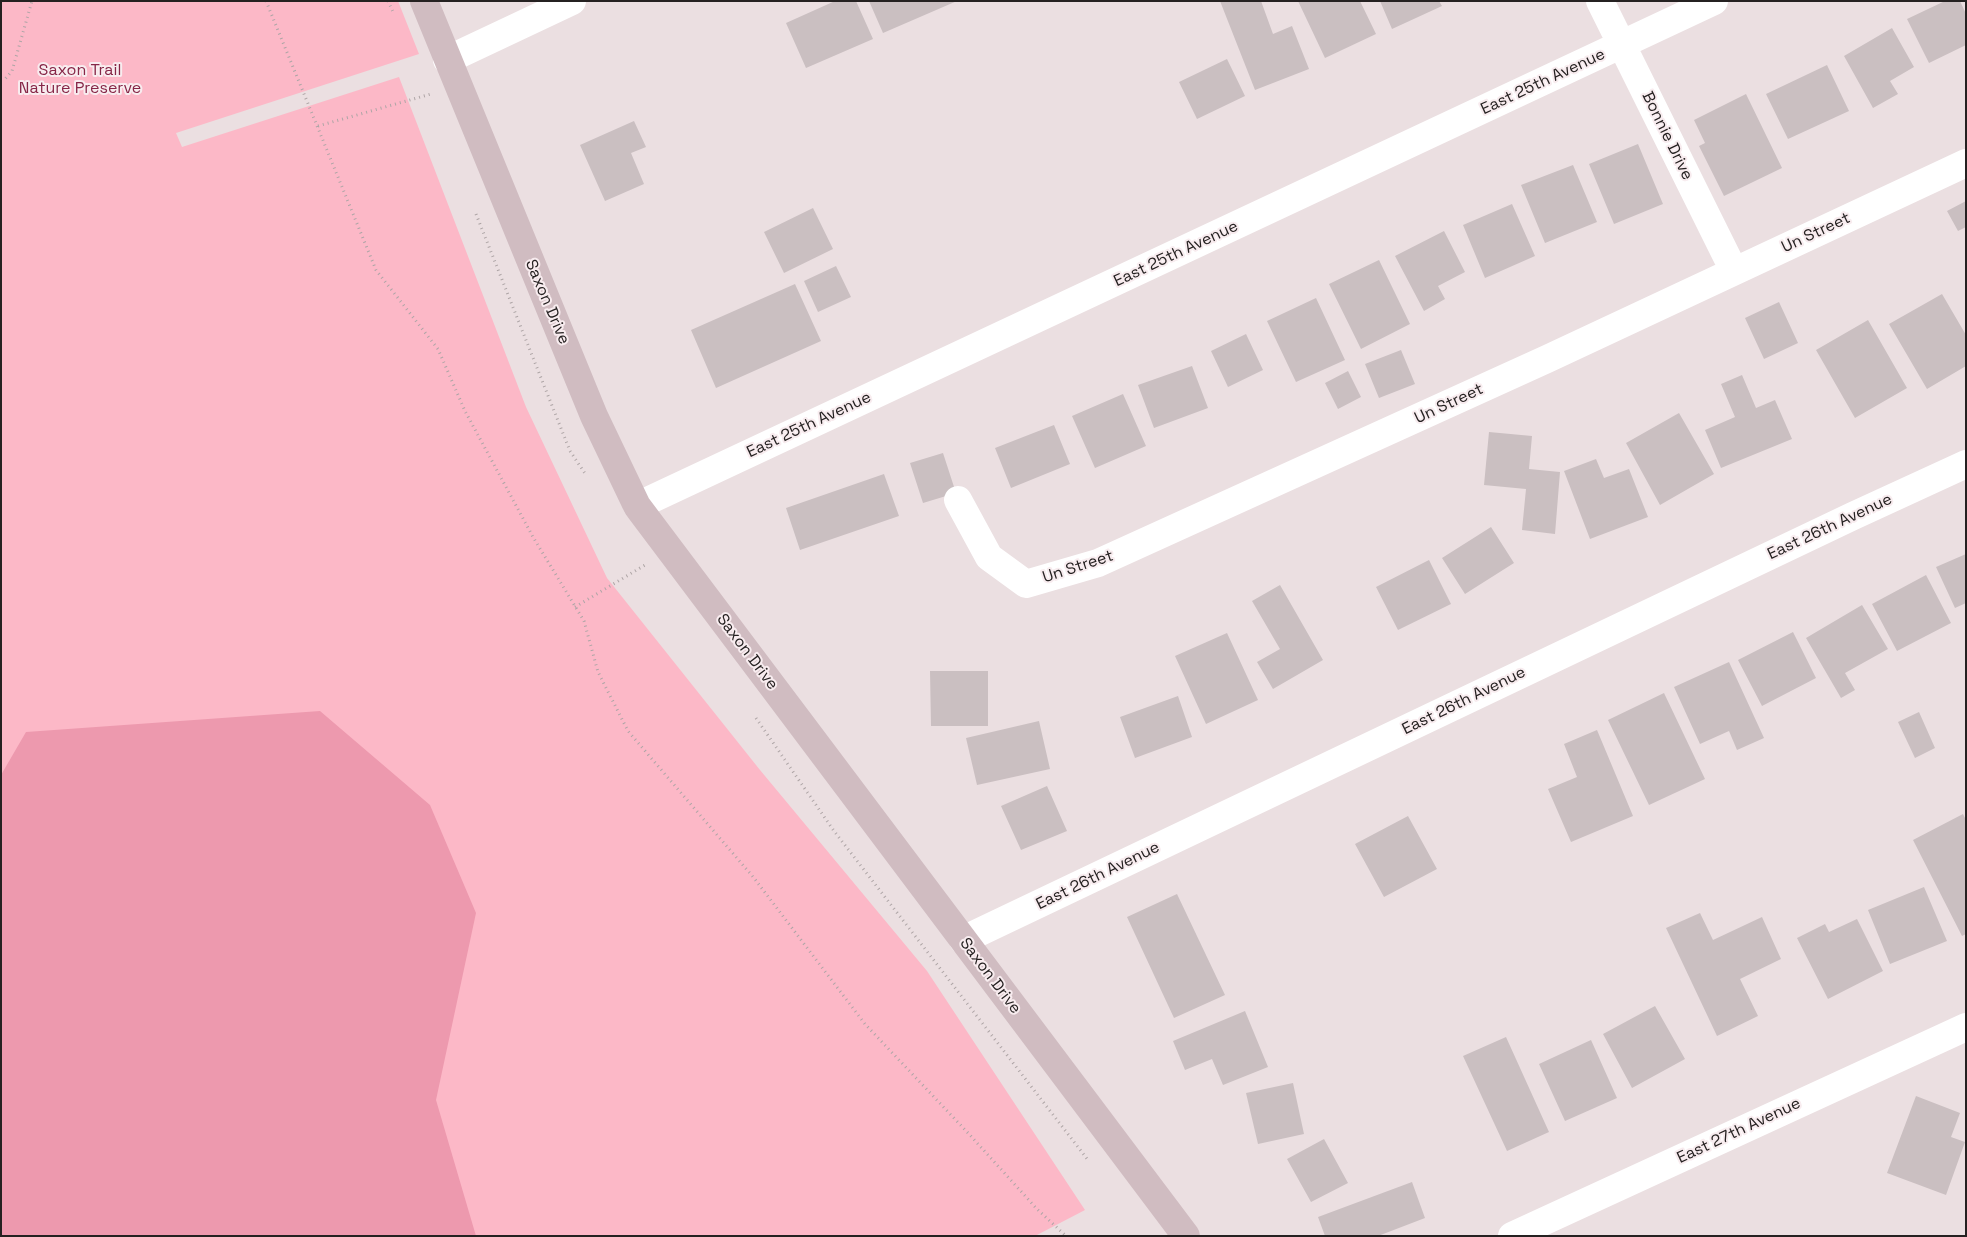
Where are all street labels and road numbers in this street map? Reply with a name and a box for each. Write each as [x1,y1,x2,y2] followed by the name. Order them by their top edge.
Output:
[1478,45,1608,119] street label: East 25th Avenue
[1637,89,1697,183] street label: Bonnie Drive
[1779,209,1853,257] street label: Un Street
[1111,217,1241,291] street label: East 25th Avenue
[521,257,573,347] street label: Saxon Drive
[1412,380,1486,428] street label: Un Street
[744,388,874,462] street label: East 25th Avenue
[1765,490,1895,564] street label: East 26th Avenue
[1040,547,1116,587] street label: Un Street
[712,610,782,694] street label: Saxon Drive
[1399,663,1529,739] street label: East 26th Avenue
[1033,838,1163,914] street label: East 26th Avenue
[955,934,1025,1018] street label: Saxon Drive
[1674,1094,1804,1168] street label: East 27th Avenue

